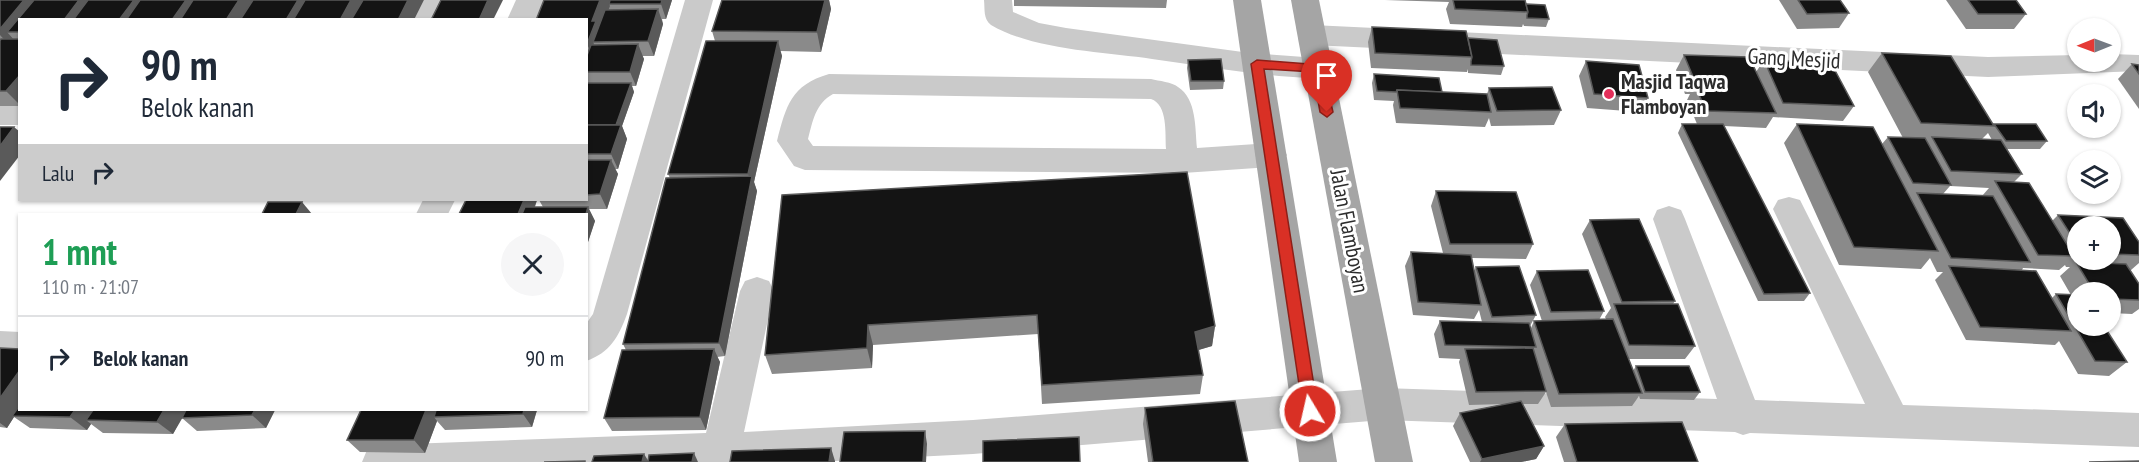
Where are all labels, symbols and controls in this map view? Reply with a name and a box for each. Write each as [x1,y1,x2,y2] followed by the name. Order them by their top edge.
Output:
[2067,18,2121,72] north arrow
[2067,18,2121,336] map controls
[141,37,218,92] text: 90 m
[42,42,120,120] icon: right
[1747,42,1841,74] street label: Gang Mesjid
[1301,50,1352,112] pin
[1310,59,1343,92] icon: arrive
[1621,67,1726,120] place label: Masjid Taqwa Flamboyan
[2067,84,2121,138] button: sound
[1602,87,1616,101] marker: Masjid Taqwa Flamboyan
[141,90,254,124] text: Belok kanan
[2067,150,2121,204] button: layers
[86,156,119,189] icon: right
[42,159,74,187] text: Lalu
[1324,166,1376,295] street label: Jalan Flamboyan
[2067,216,2121,270] button: +
[42,228,117,275] text: 1 mnt
[501,233,564,296] button: close
[42,274,139,300] text: 110 m · 21:07
[2067,282,2121,336] button: −
[42,342,75,375] icon: right
[93,344,188,372] text: Belok kanan
[525,344,564,372] text: 90 m
[1278,379,1342,443] position arrow

